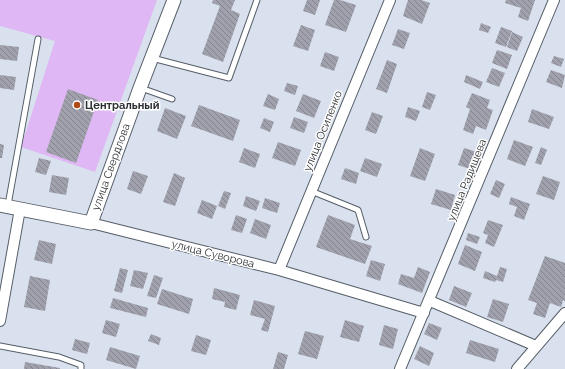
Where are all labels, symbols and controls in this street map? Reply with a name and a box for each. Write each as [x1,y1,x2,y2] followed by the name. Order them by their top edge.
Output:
[301,88,345,173] street label: улица Осипенко
[85,99,160,112] place label: Центральный
[72,100,82,110] marker: Центральный
[89,122,133,212] street label: улица Свердлова
[445,137,489,223] street label: улица Радищева
[170,237,256,271] street label: улица Суворова

